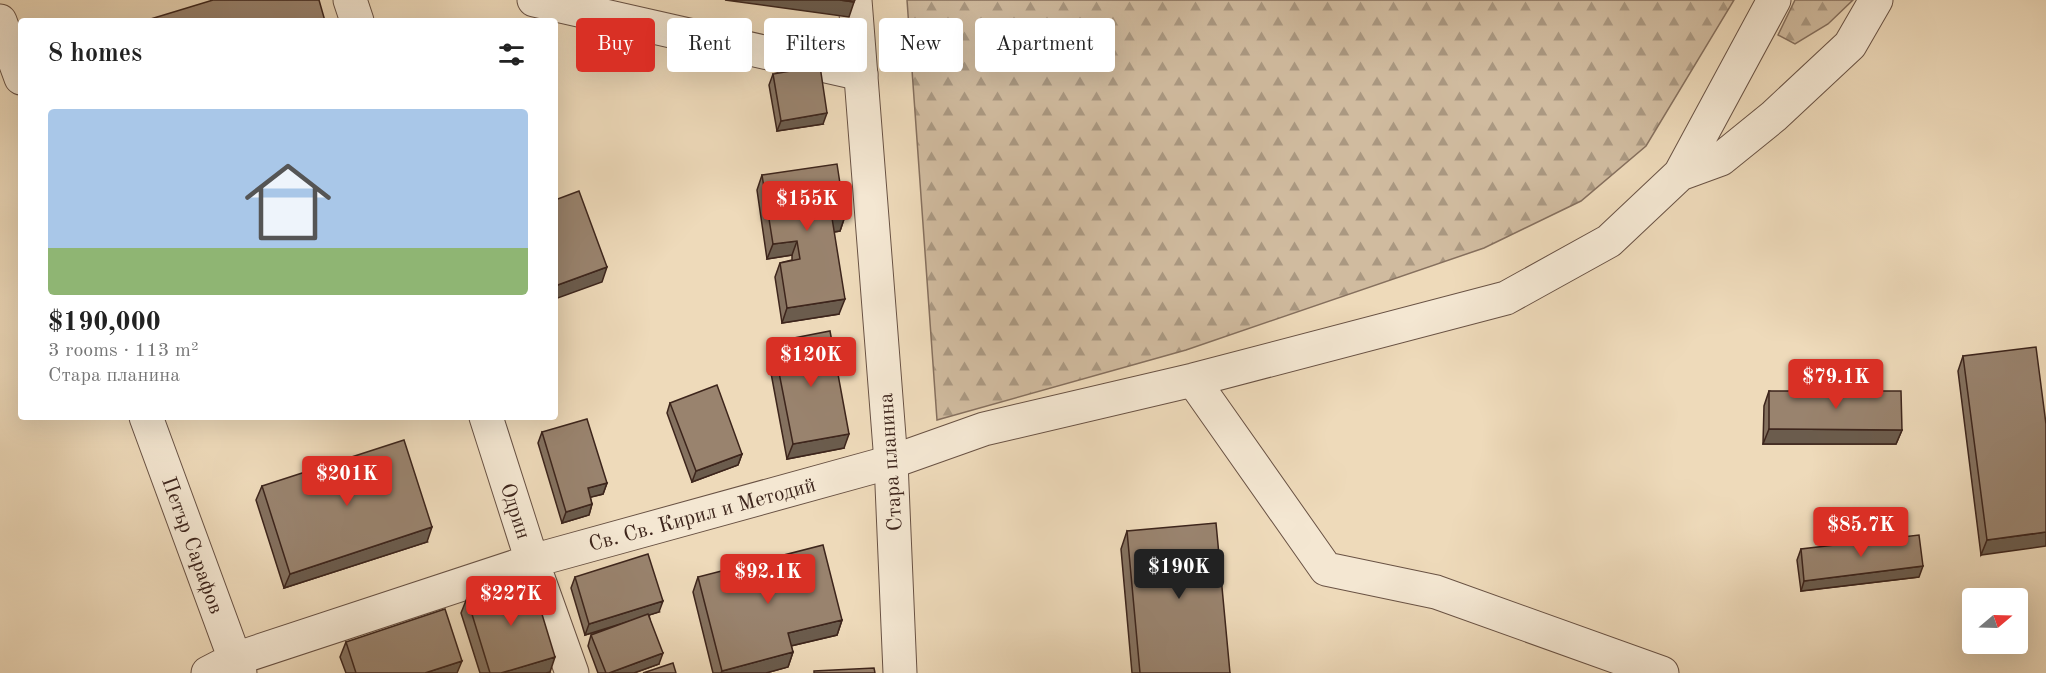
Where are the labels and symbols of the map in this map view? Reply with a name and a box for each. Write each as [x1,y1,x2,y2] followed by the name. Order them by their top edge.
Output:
[765,181,849,232] pin: $155K
[769,337,853,388] pin: $120K
[1787,359,1885,410] pin: $79.1K
[876,392,907,532] street label: Стара планина
[305,456,389,507] pin: $201K
[157,474,226,617] street label: Петър Сарафов
[587,475,818,556] street label: Св. Св. Кирил и Методий
[496,481,533,542] street label: Одрин
[1812,507,1910,558] pin: $85.7K
[1137,549,1221,600] pin: $190K
[719,554,817,605] pin: $92.1K
[469,576,553,627] pin: $227K
[1962,588,2028,654] north arrow

